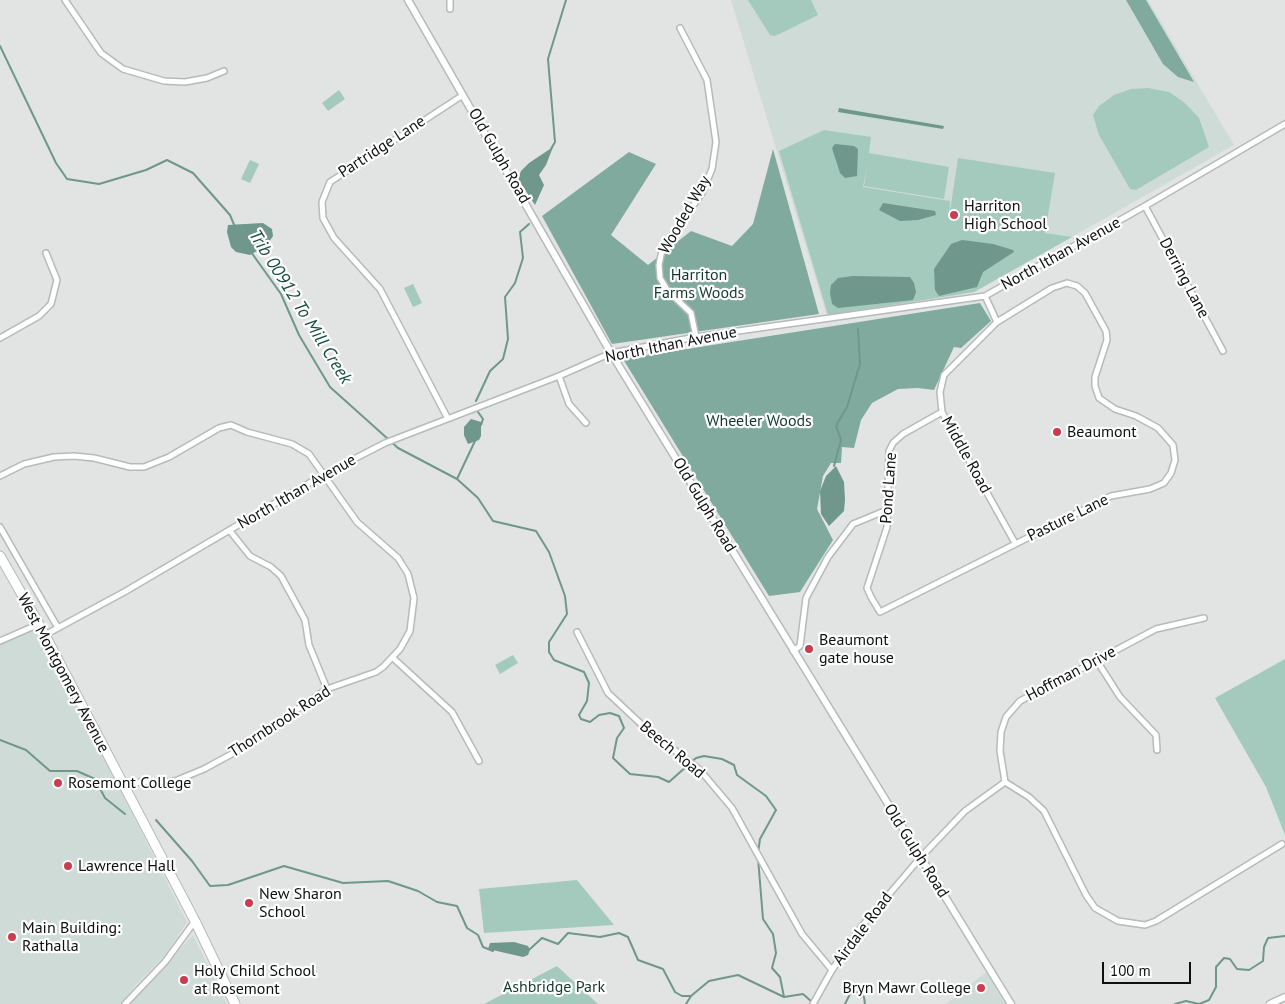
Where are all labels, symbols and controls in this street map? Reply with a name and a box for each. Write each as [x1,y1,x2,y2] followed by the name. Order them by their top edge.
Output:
[464,105,534,207] street label: Old Gulph Road
[335,112,429,182] street label: Partridge Lane
[655,172,715,258] street label: Wooded Way
[964,196,1047,234] place label: Harriton High School
[948,209,960,221] marker: Harriton High School
[998,213,1124,295] street label: North Ithan Avenue
[244,226,356,388] water label: Trib 00912 To Mill Creek
[1155,235,1213,321] street label: Derring Lane
[654,265,744,303] park label: Harriton Farms Woods
[604,323,738,367] street label: North Ithan Avenue
[706,411,812,431] park label: Wheeler Woods
[937,413,995,497] street label: Middle Road
[1067,422,1137,442] place label: Beaumont
[1051,426,1063,438] marker: Beaumont
[234,450,360,534] street label: North Ithan Avenue
[877,452,901,524] street label: Pond Lane
[668,454,740,556] street label: Old Gulph Road
[1024,490,1112,546] street label: Pasture Lane
[13,590,113,756] street label: West Montgomery Avenue
[819,630,894,668] place label: Beaumont gate house
[1023,642,1119,706] street label: Hoffman Drive
[803,643,815,655] marker: Beaumont gate house
[226,682,334,762] street label: Thornbrook Road
[635,717,709,783] street label: Beech Road
[68,773,191,793] place label: Rosemont College
[52,777,64,789] marker: Rosemont College
[879,800,953,902] street label: Old Gulph Road
[78,856,175,876] place label: Lawrence Hall
[62,860,74,872] marker: Lawrence Hall
[259,884,342,922] place label: New Sharon School
[829,889,897,969] street label: Airdale Road
[243,897,255,909] marker: New Sharon School
[22,918,121,956] place label: Main Building: Rathalla
[6,931,18,943] marker: Main Building: Rathalla
[1105,952,1194,984] scale bar
[194,961,316,999] place label: Holy Child School at Rosemont
[1110,961,1151,980] text: 100 m
[178,974,190,986] marker: Holy Child School at Rosemont
[503,977,605,997] park label: Ashbridge Park
[843,978,971,998] place label: Bryn Mawr College
[975,982,987,994] marker: Bryn Mawr College

